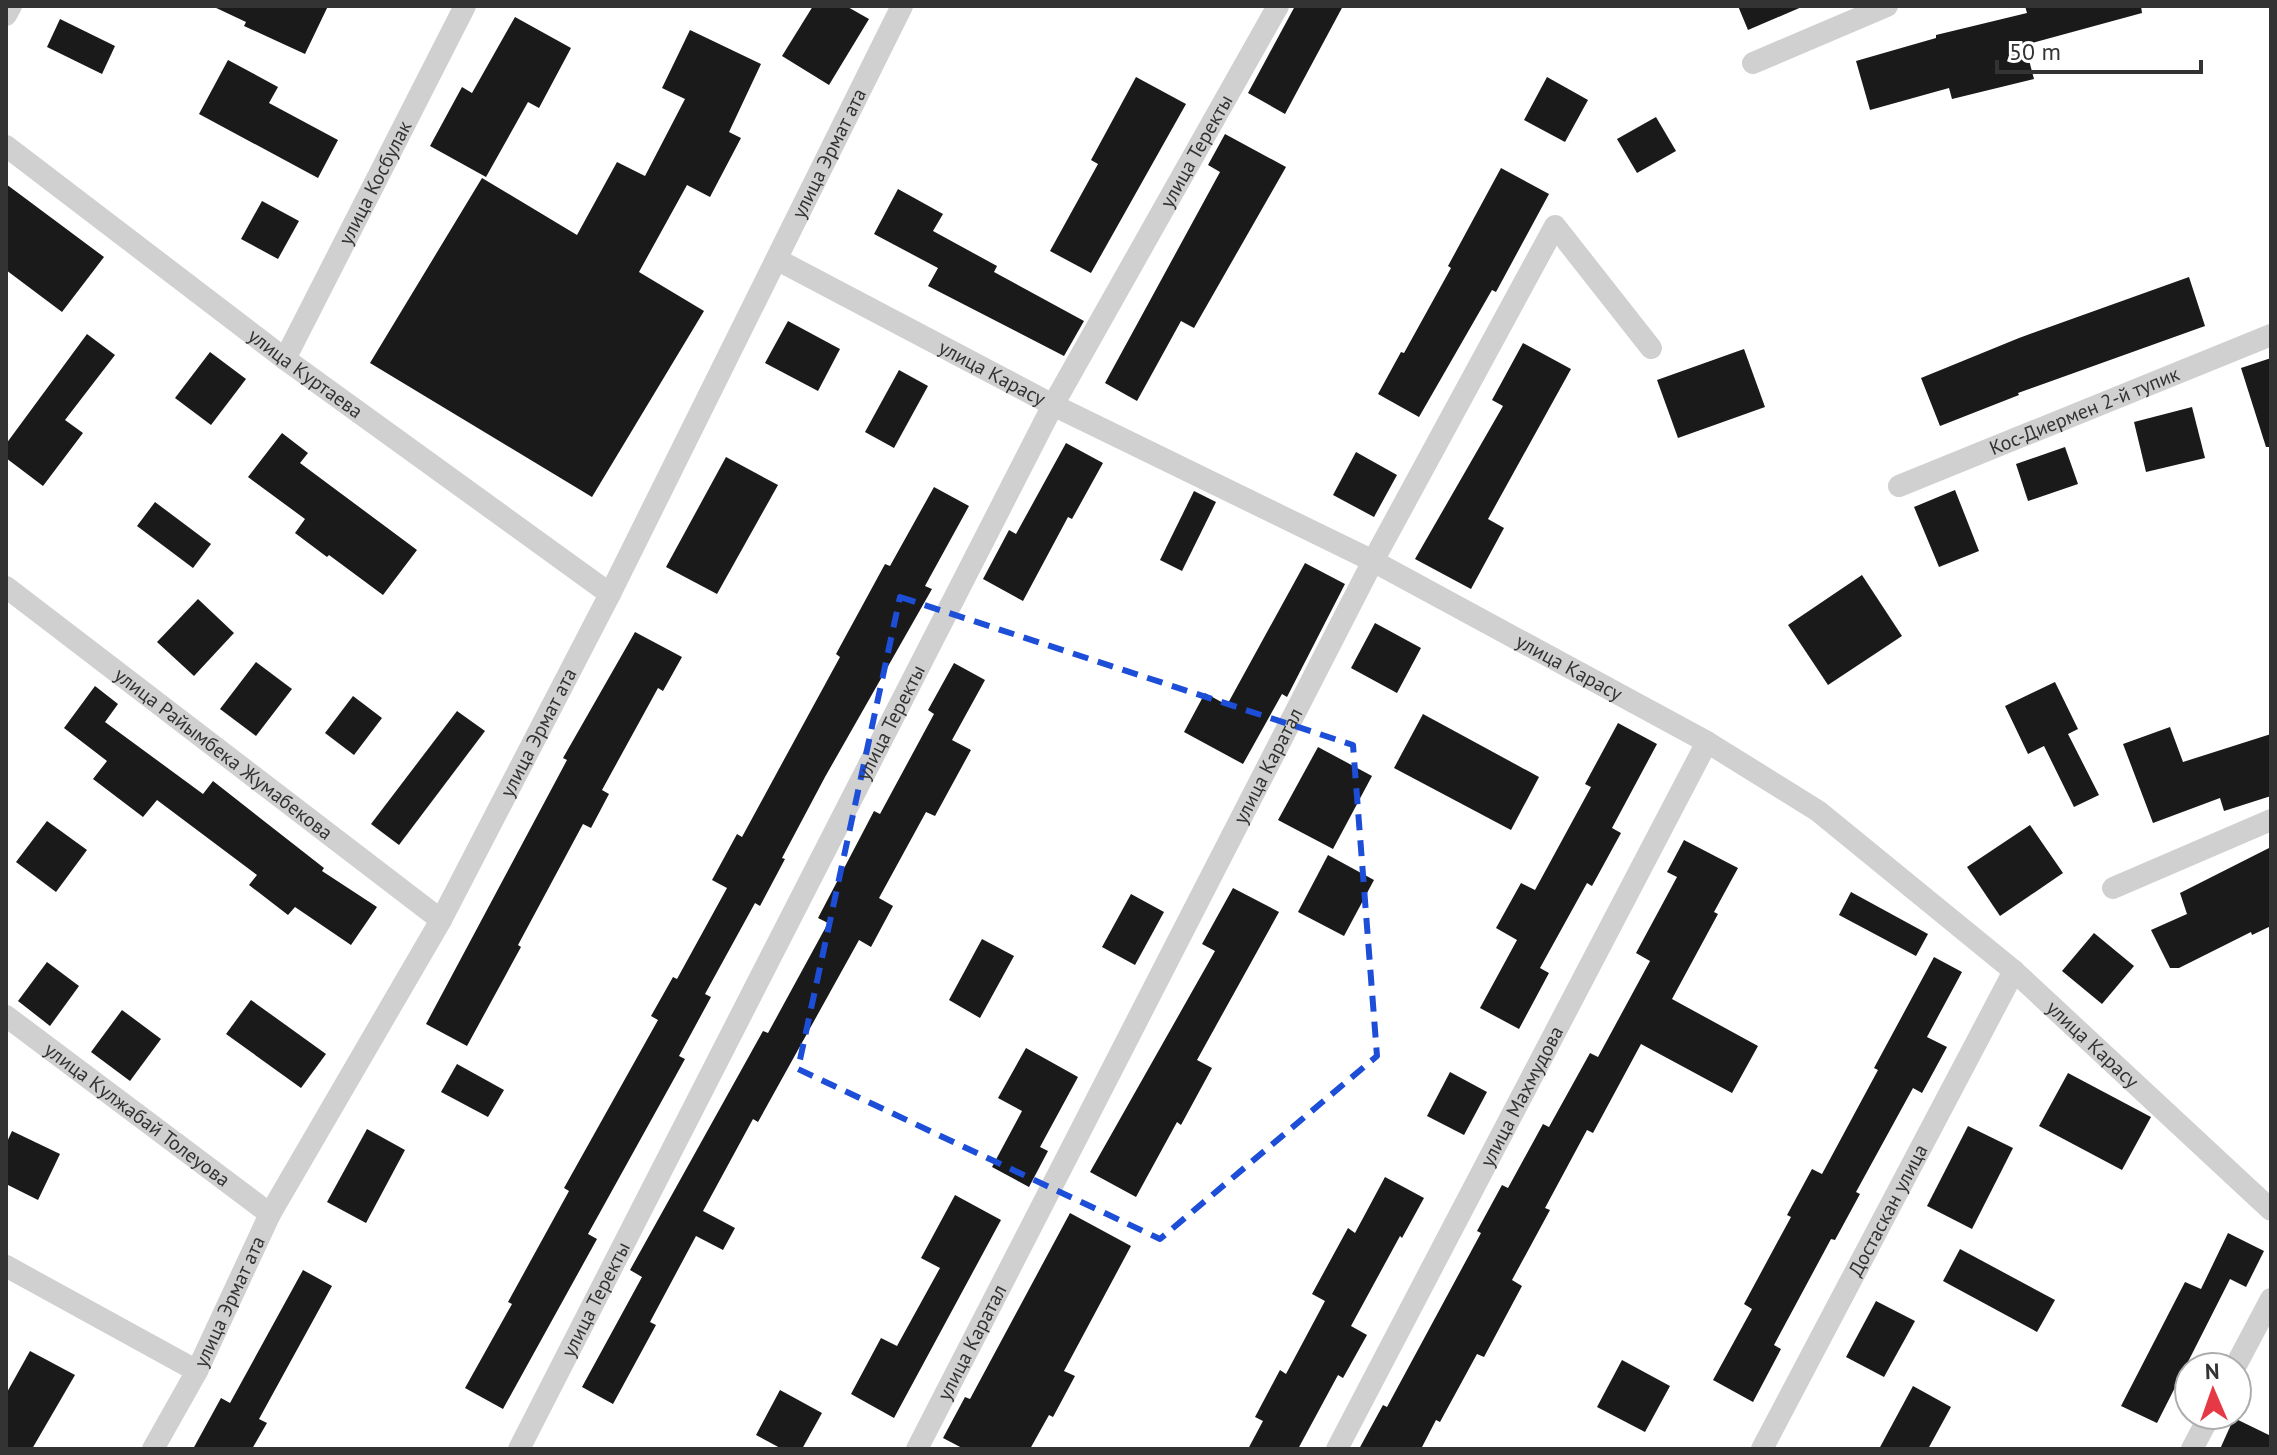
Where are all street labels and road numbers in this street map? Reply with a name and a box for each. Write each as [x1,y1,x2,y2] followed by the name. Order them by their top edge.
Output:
[786,84,872,223] street label: улица Эрмат ата
[1154,90,1238,213] street label: улица Теректы
[332,116,418,249] street label: улица Косбулак
[243,322,368,424] street label: улица Куртаева
[934,334,1051,412] street label: улица Карасу
[1985,360,2184,461] street label: Кос-Диермен 2-й тупик
[1511,628,1627,707] street label: улица Карасу
[850,660,931,785] street label: улица Теректы
[109,662,338,846] street label: улица Райымбека Жумабекова
[494,664,582,802] street label: улица Эрмат ата
[1227,703,1308,828] street label: улица Каратал
[2041,995,2145,1094] street label: улица Карасу
[1474,1021,1569,1171] street label: улица Махмудова
[39,1036,235,1193] street label: улица Кулжабай Толеуова
[1842,1140,1933,1281] street label: Достаскан улица
[188,1232,271,1372] street label: улица Эрмат ата
[555,1237,636,1361] street label: улица Теректы
[931,1280,1012,1405] street label: улица Каратал

